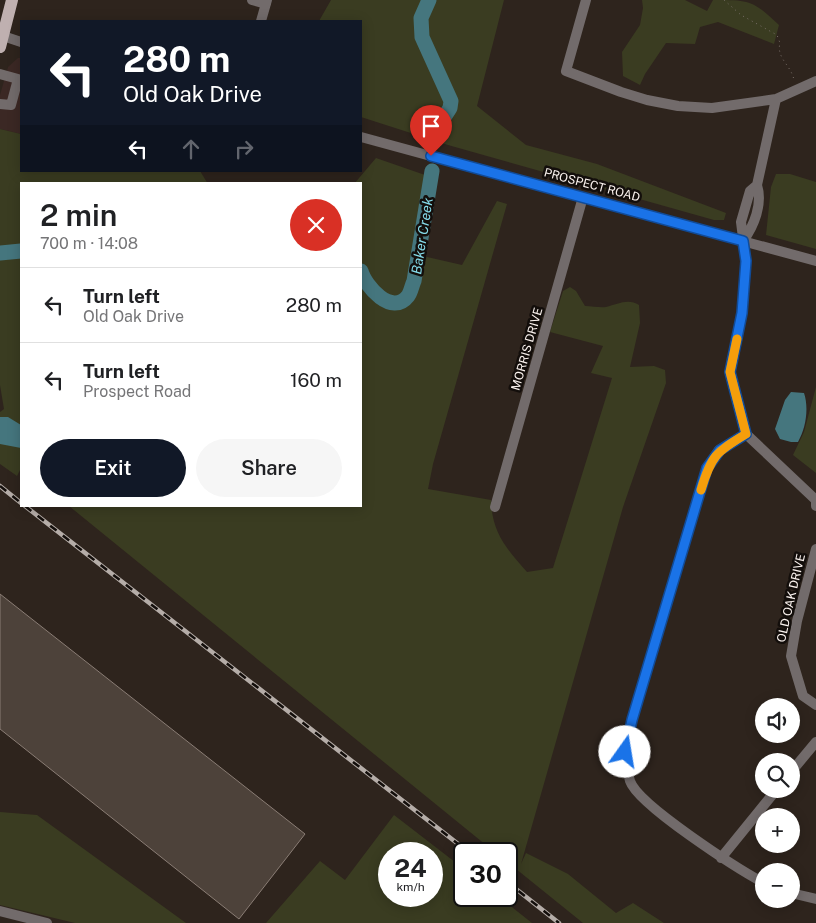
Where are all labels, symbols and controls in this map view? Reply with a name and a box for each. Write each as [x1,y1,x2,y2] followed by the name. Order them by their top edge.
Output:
[123,39,230,80] text: 280 m
[40,40,105,105] icon: left
[123,81,262,107] text: Old Oak Drive
[410,105,452,156] pin
[417,112,445,140] icon: arrive
[124,135,152,163] icon: left
[177,135,205,163] icon: ahead
[230,135,258,163] icon: right
[542,165,642,205] street label: PROSPECT ROAD
[408,196,436,275] water label: Baker Creek
[40,197,117,233] text: 2 min
[290,199,342,251] button: close
[40,234,138,253] text: 700 m · 14:08
[83,285,160,307] text: Turn left
[40,291,68,319] icon: left
[286,294,342,316] text: 280 m
[509,306,545,392] street label: MORRIS DRIVE
[83,307,184,326] text: Old Oak Drive
[83,360,160,382] text: Turn left
[40,366,68,394] icon: left
[290,369,342,391] text: 160 m
[83,382,191,401] text: Prospect Road
[40,439,186,497] button: Exit
[196,439,342,497] button: Share
[774,552,808,644] street label: OLD OAK DRIVE
[755,698,800,908] map controls
[755,698,800,743] button: sound
[598,725,650,777] position arrow
[755,753,800,798] button: search
[755,808,800,853] button: +
[453,842,518,907] speed limit sign: 30
[394,853,427,883] text: 24
[755,863,800,908] button: −
[396,880,425,894] text: km/h

